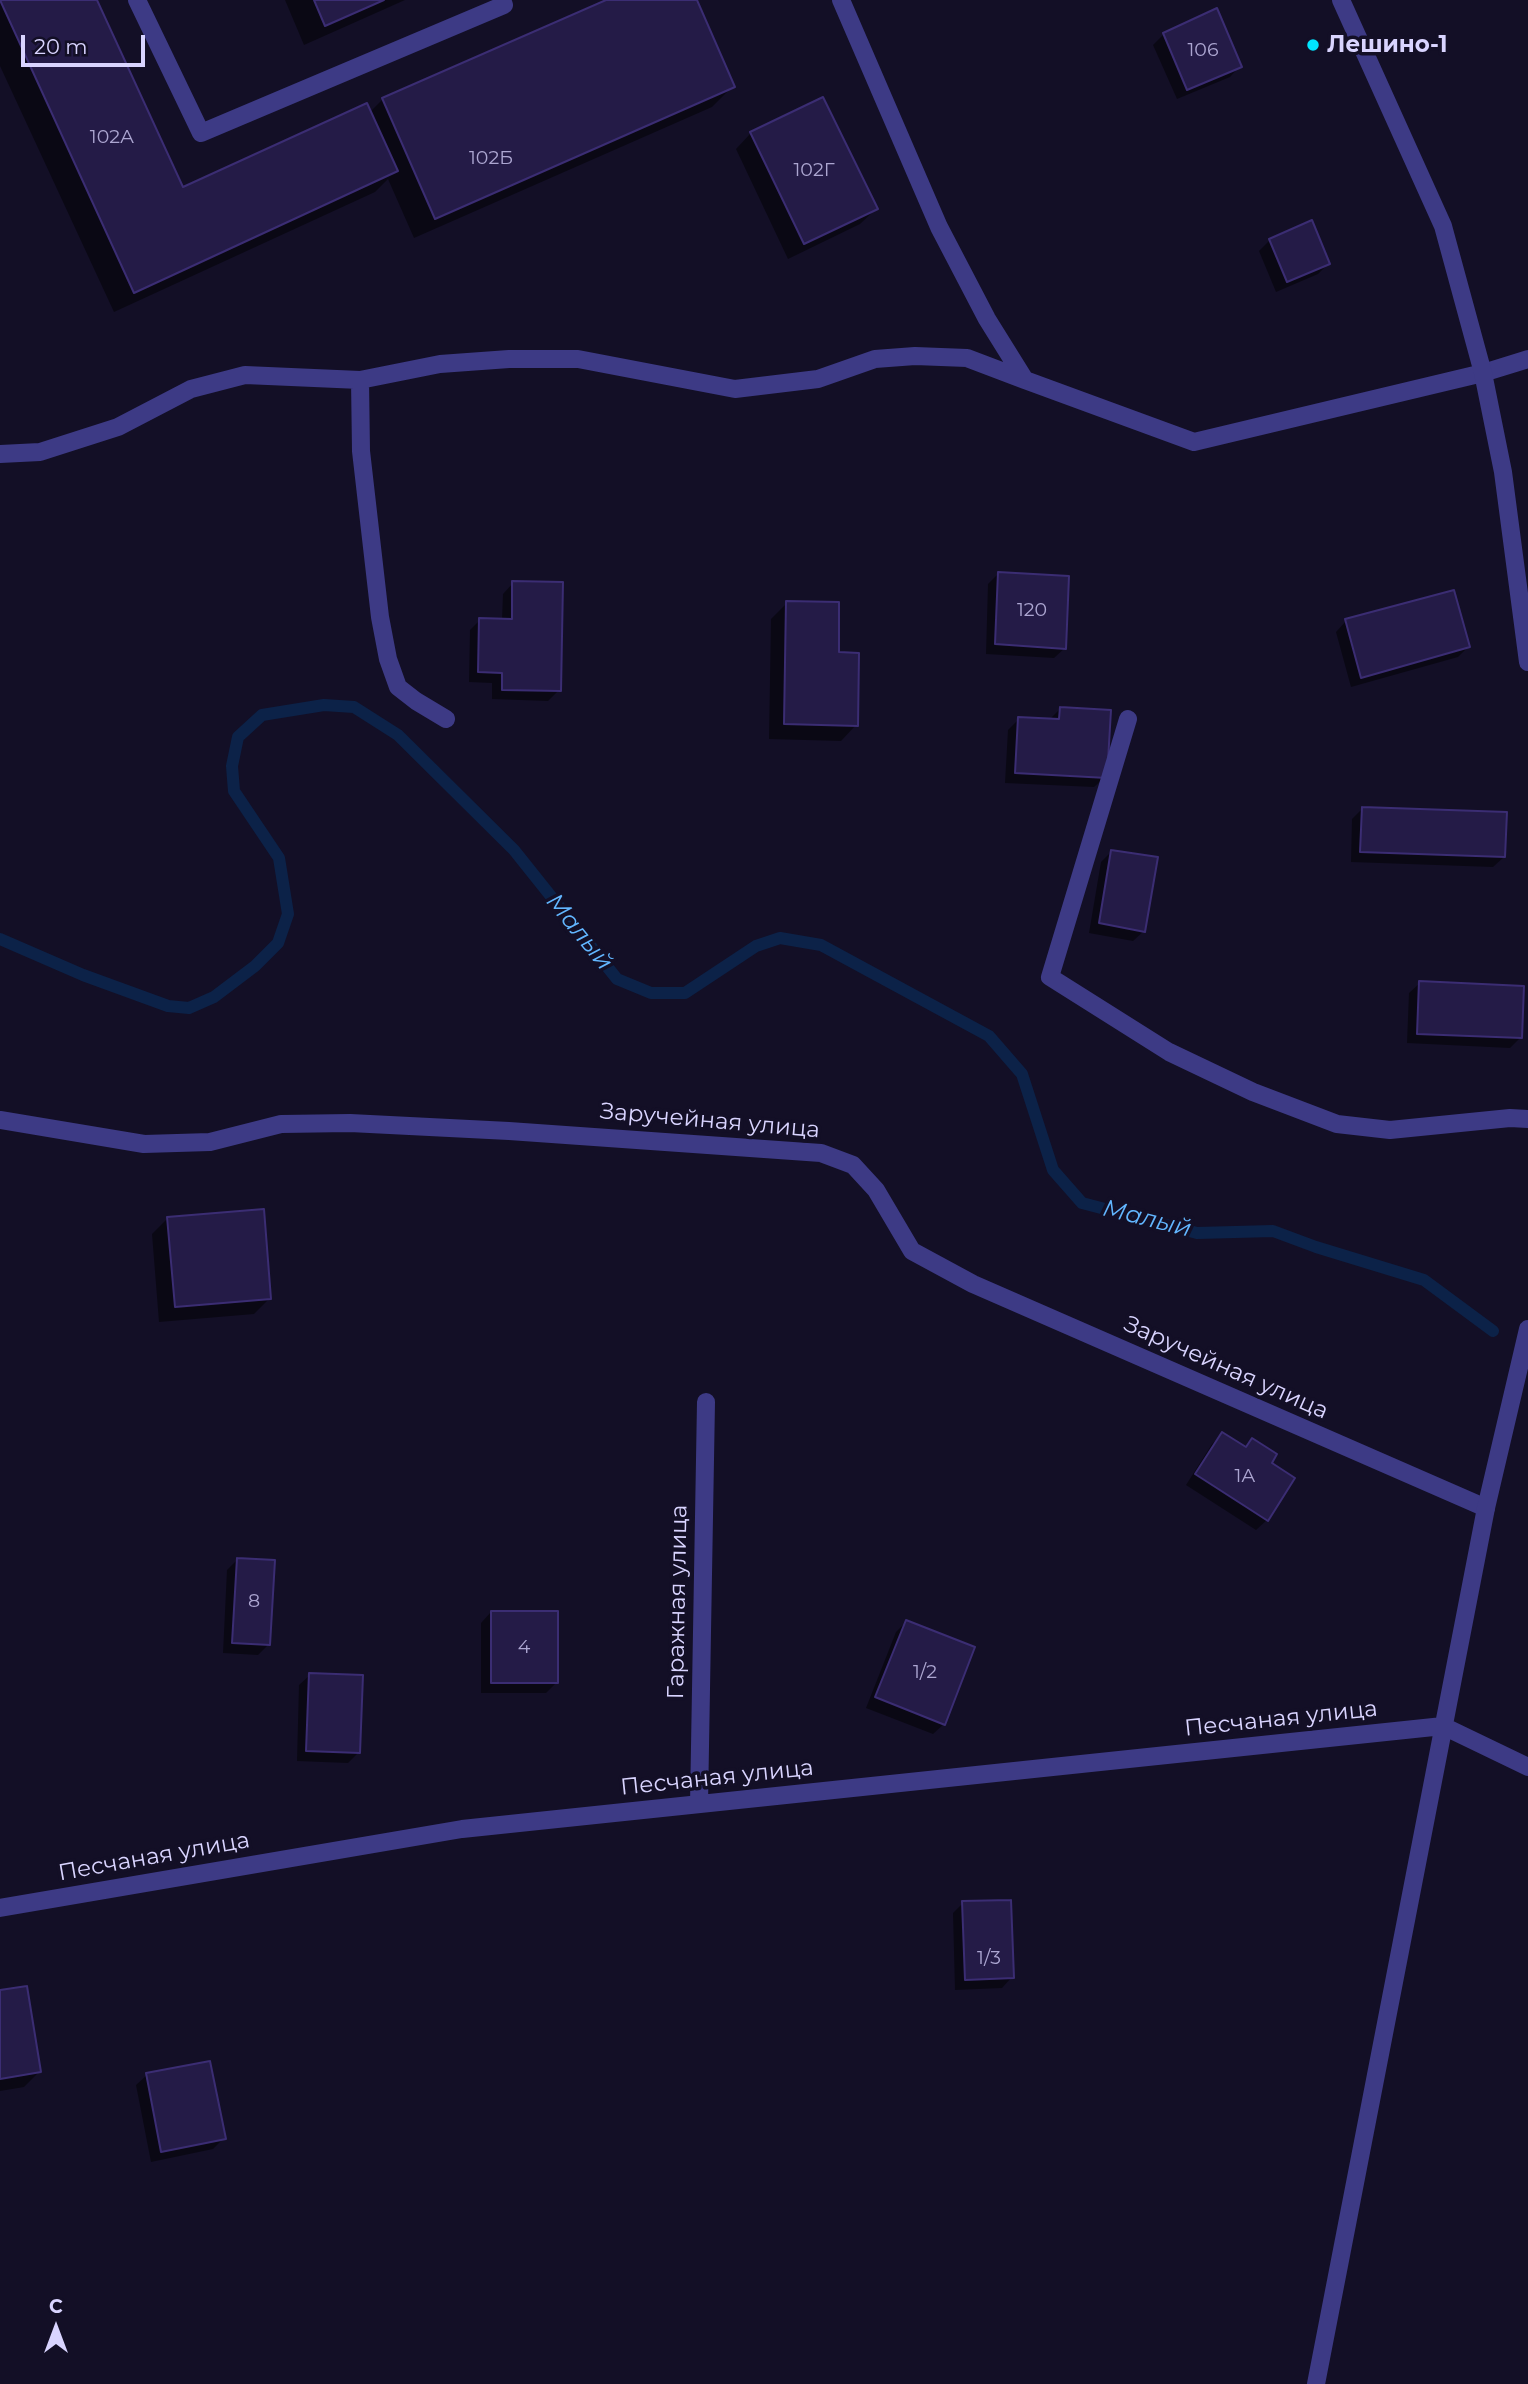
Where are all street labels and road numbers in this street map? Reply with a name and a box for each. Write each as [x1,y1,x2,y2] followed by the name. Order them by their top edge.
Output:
[599,1098,821,1144] street label: Заручейная улица
[1120,1311,1332,1425] street label: Заручейная улица
[663,1504,693,1700] street label: Гаражная улица
[1183,1695,1379,1743] street label: Песчаная улица
[619,1754,815,1802] street label: Песчаная улица
[56,1827,252,1887] street label: Песчаная улица

